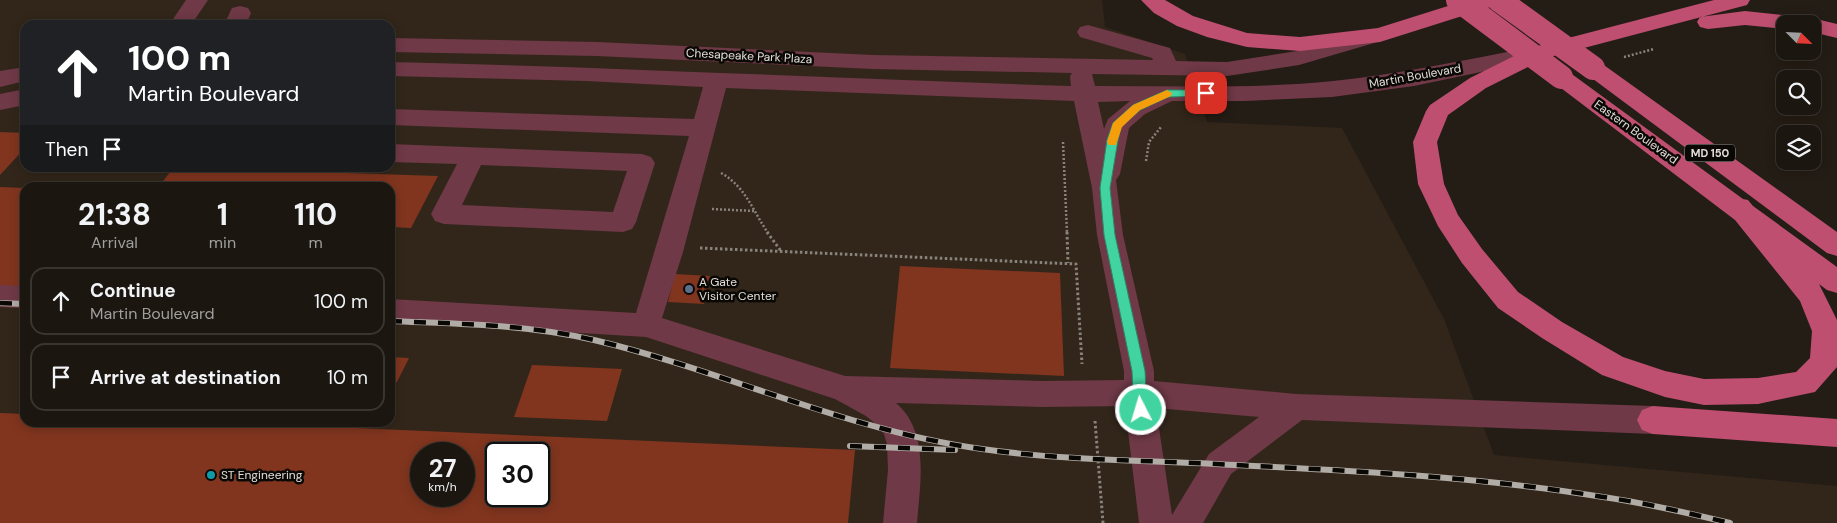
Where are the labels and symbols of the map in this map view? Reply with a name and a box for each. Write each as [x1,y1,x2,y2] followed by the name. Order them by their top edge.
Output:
[1776,15,1821,60] north arrow
[685,45,813,67] street label: Chesapeake Park Plaza
[1368,60,1462,92] street label: Martin Boulevard
[1185,72,1227,114] pin
[1591,96,1681,168] street label: Eastern Boulevard
[1685,144,1735,162] road number: MD 150
[699,274,777,304] place label: A Gate Visitor Center
[683,283,695,295] marker: A Gate Visitor Center
[1114,383,1166,435] position arrow
[485,442,550,507] speed limit sign: 30
[221,467,303,483] place label: ST Engineering
[205,469,217,481] marker: ST Engineering

